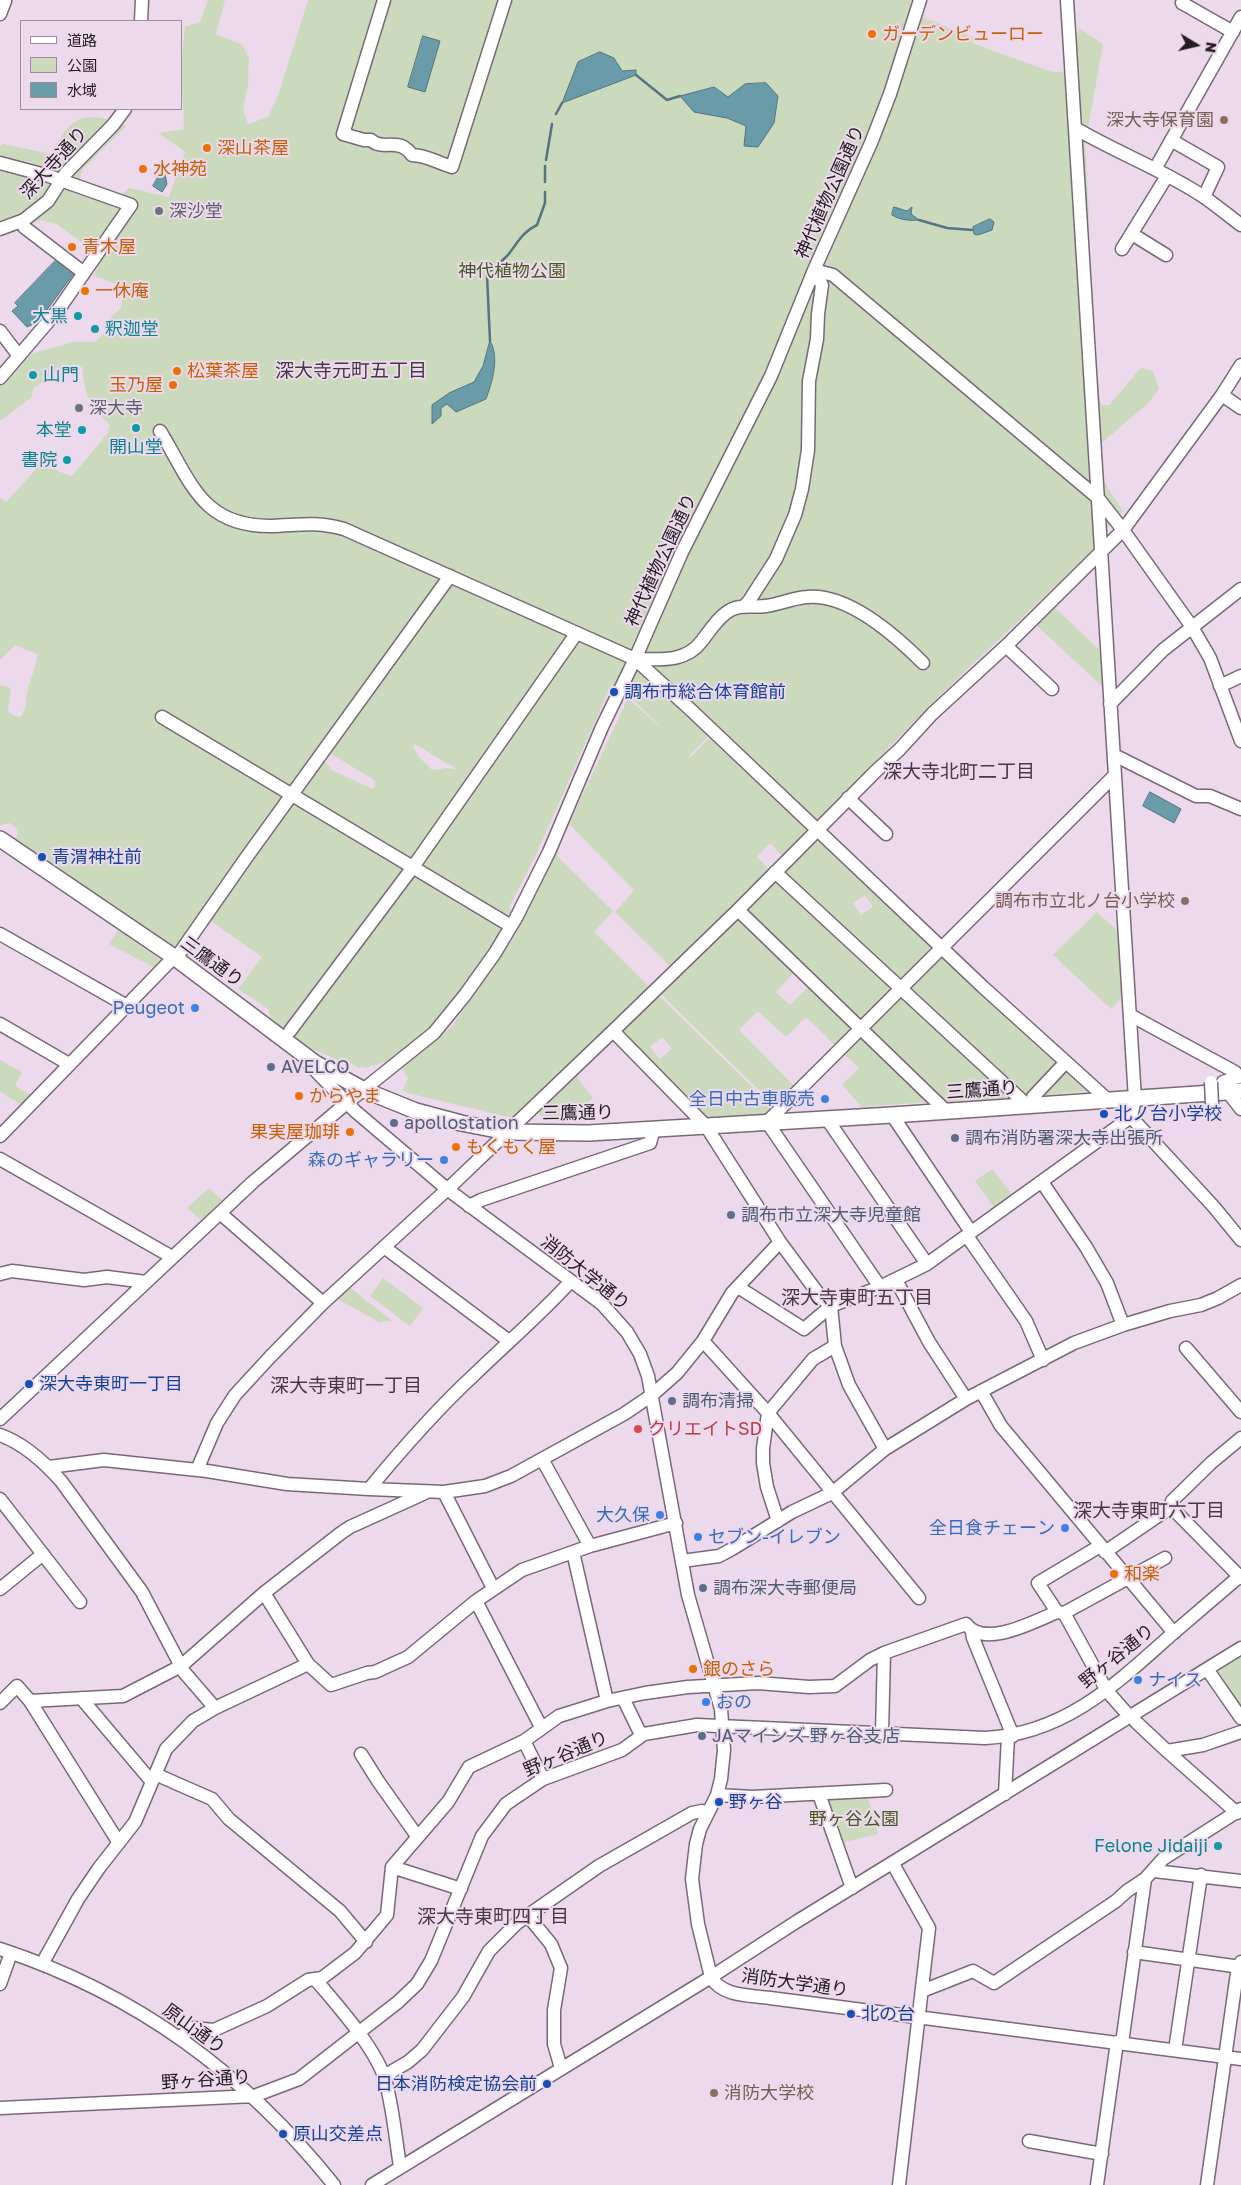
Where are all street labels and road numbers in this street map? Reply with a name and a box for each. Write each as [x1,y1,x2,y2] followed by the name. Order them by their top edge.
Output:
[16,122,92,204] street label: 深大寺通り
[791,122,869,262] street label: 神代植物公園通り
[621,490,701,630] street label: 神代植物公園通り
[177,932,247,992] street label: 三鷹通り
[945,1077,1019,1103] street label: 三鷹通り
[542,1102,614,1124] street label: 三鷹通り
[536,1231,634,1315] street label: 消防大学通り
[1075,1619,1159,1693] street label: 野ヶ谷通り
[520,1726,612,1782] street label: 野ヶ谷通り
[740,1965,850,2001] street label: 消防大学通り
[159,1999,229,2059] street label: 原山通り
[160,2066,252,2094] street label: 野ヶ谷通り

